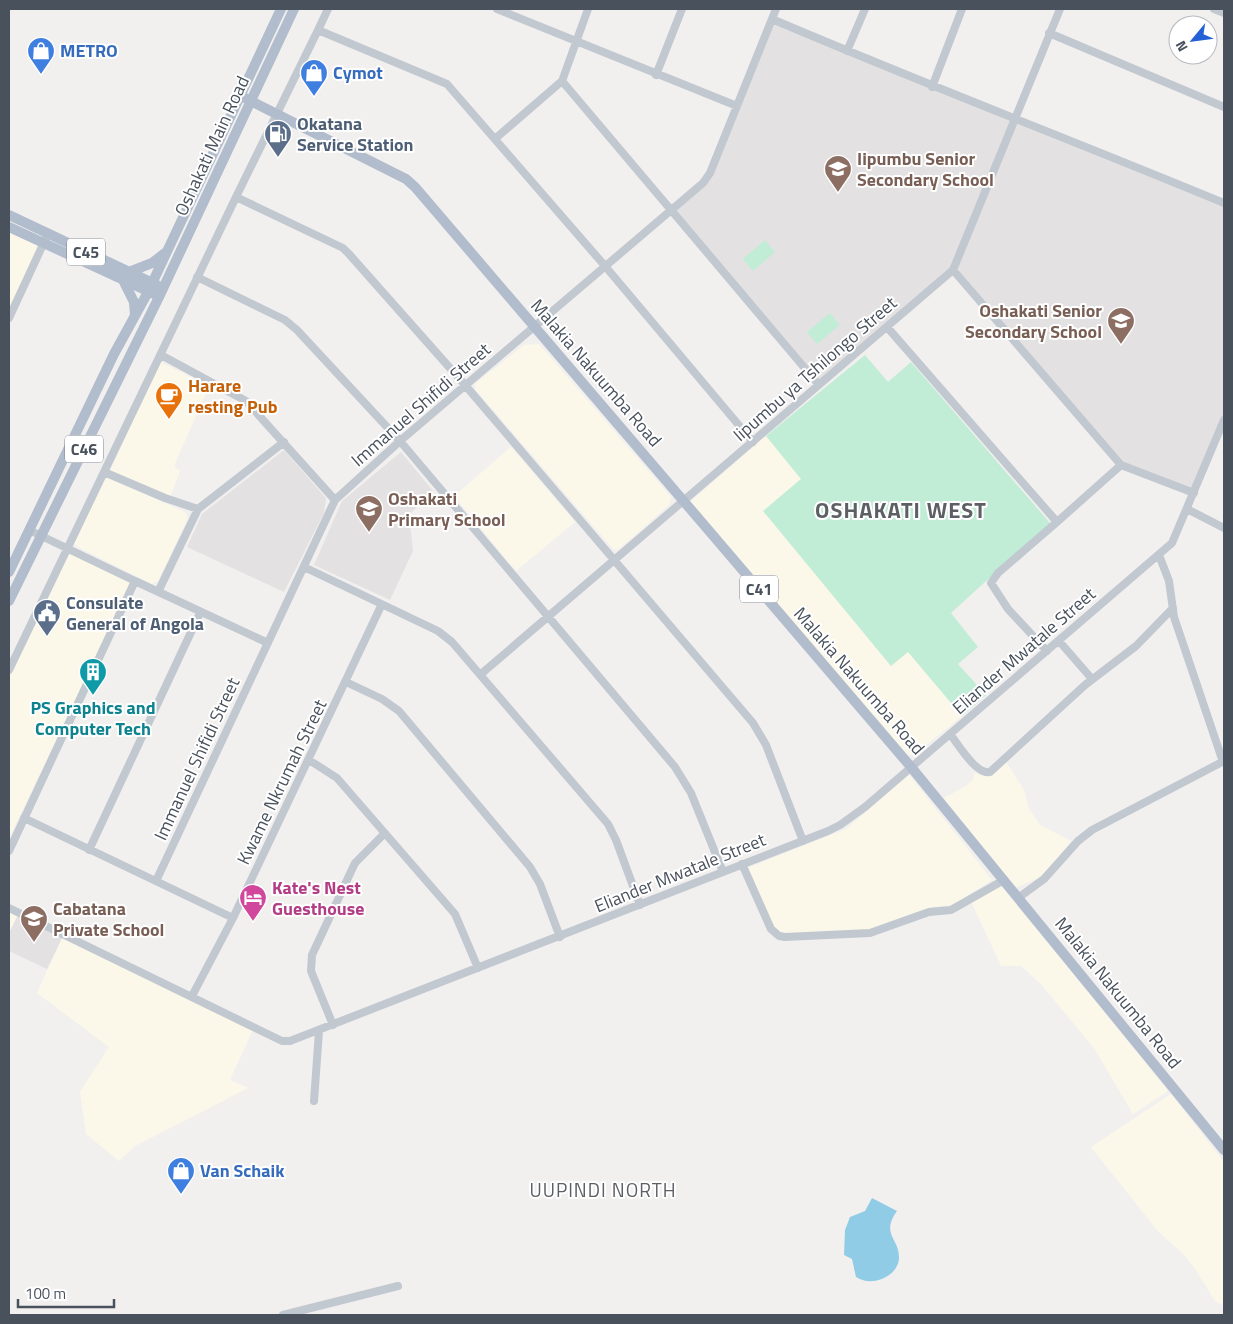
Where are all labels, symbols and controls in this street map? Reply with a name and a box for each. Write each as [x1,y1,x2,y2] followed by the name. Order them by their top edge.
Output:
[1168,15,1218,65] north arrow
[26,36,56,75] shop icon: METRO
[60,37,118,64] place label: METRO
[1170,37,1193,56] text: N
[299,58,329,97] shop icon: Cymot
[333,59,383,86] place label: Cymot
[167,71,256,220] street label: Oshakati Main Road
[297,110,414,158] place label: Okatana Service Station
[263,119,293,158] fuel station icon: Okatana Service Station
[857,145,994,193] place label: Iipumbu Senior Secondary School
[823,154,853,193] school or university icon: Iipumbu Senior Secondary School
[67,238,105,266] road number: C45
[727,289,903,447] street label: Iipumbu ya Tshilongo Street
[524,293,668,453] street label: Malakia Nakuumba Road
[965,297,1102,345] place label: Oshakati Senior Secondary School
[1106,306,1136,345] school or university icon: Oshakati Senior Secondary School
[345,336,497,473] street label: Immanuel Shifidi Street
[188,372,278,420] place label: Harare resting Pub
[154,381,184,420] cafe icon: Harare resting Pub
[65,436,103,462] road number: C46
[388,485,506,533] place label: Oshakati Primary School
[815,493,987,527] district label: OSHAKATI WEST
[354,494,384,533] school or university icon: Oshakati Primary School
[740,576,778,602] road number: C41
[946,580,1102,721] street label: Eliander Mwatale Street
[66,589,204,637] place label: Consulate General of Angola
[32,598,62,637] public building icon: Consulate General of Angola
[787,601,931,761] street label: Malakia Nakuumba Road
[78,657,108,696] building icon: PS Graphics and Computer Tech
[147,672,246,845] street label: Immanuel Shifidi Street
[30,694,156,742] place label: PS Graphics and Computer Tech
[230,694,334,869] street label: Kwame Nkrumah Street
[590,826,770,919] street label: Eliander Mwatale Street
[272,874,364,922] place label: Kate's Nest Guesthouse
[238,883,268,922] hotel icon: Kate's Nest Guesthouse
[53,895,164,943] place label: Cabatana Private School
[19,904,49,943] school or university icon: Cabatana Private School
[1049,911,1188,1074] street label: Malakia Nakuumba Road
[166,1156,196,1195] shop icon: Van Schaik
[200,1157,285,1184] place label: Van Schaik
[529,1175,677,1204] district label: UUPINDI NORTH
[18,1276,114,1308] scale bar
[25,1282,66,1305] text: 100 m

